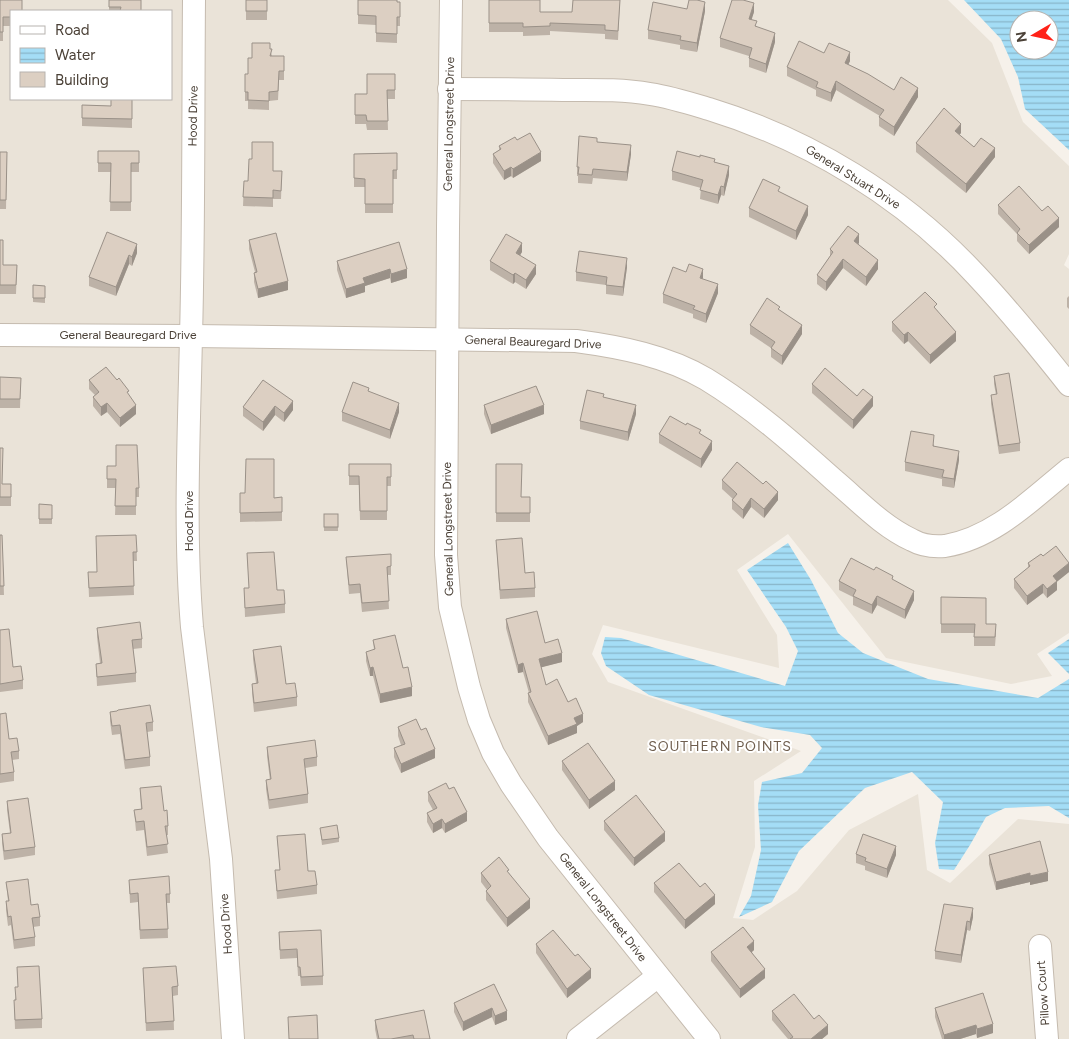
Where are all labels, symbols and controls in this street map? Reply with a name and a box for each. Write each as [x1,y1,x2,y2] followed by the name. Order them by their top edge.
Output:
[10,10,172,100] legend
[1009,10,1059,60] north arrow
[55,21,90,39] text: Road
[1012,30,1031,44] text: N
[55,46,95,64] text: Water
[441,56,457,191] street label: General Longstreet Drive
[55,71,109,89] text: Building
[185,85,201,146] street label: Hood Drive
[803,142,903,212] street label: General Stuart Drive
[60,328,197,342] street label: General Beauregard Drive
[464,333,602,351] street label: General Beauregard Drive
[440,461,456,596] street label: General Longstreet Drive
[182,490,196,551] street label: Hood Drive
[648,738,792,755] district label: SOUTHERN POINTS
[556,850,650,965] street label: General Longstreet Drive
[217,893,235,955] street label: Hood Drive
[1034,960,1052,1026] street label: Pillow Court

